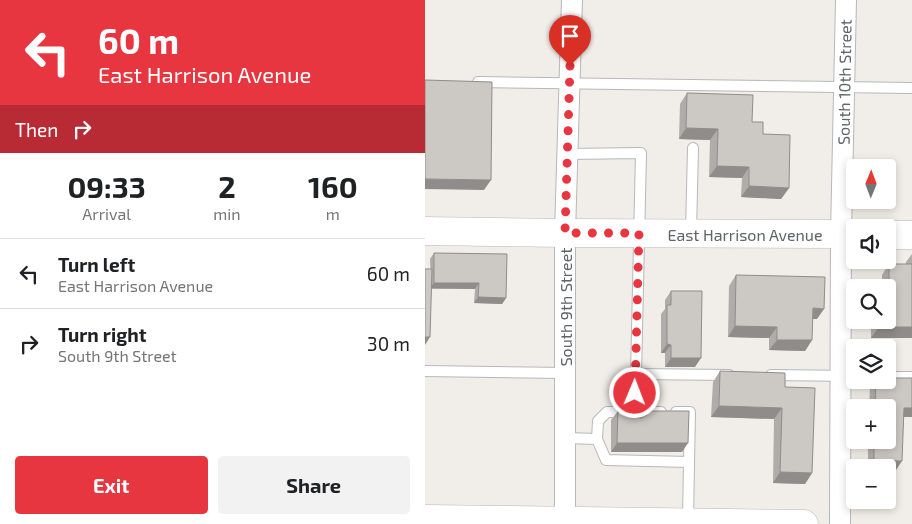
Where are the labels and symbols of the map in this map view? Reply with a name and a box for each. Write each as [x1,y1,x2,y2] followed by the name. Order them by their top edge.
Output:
[549,15,591,66] pin
[833,19,855,145] street label: South 10th Street
[846,159,896,209] north arrow
[667,225,823,244] street label: East Harrison Avenue
[556,248,575,366] street label: South 9th Street
[608,366,660,418] position arrow

